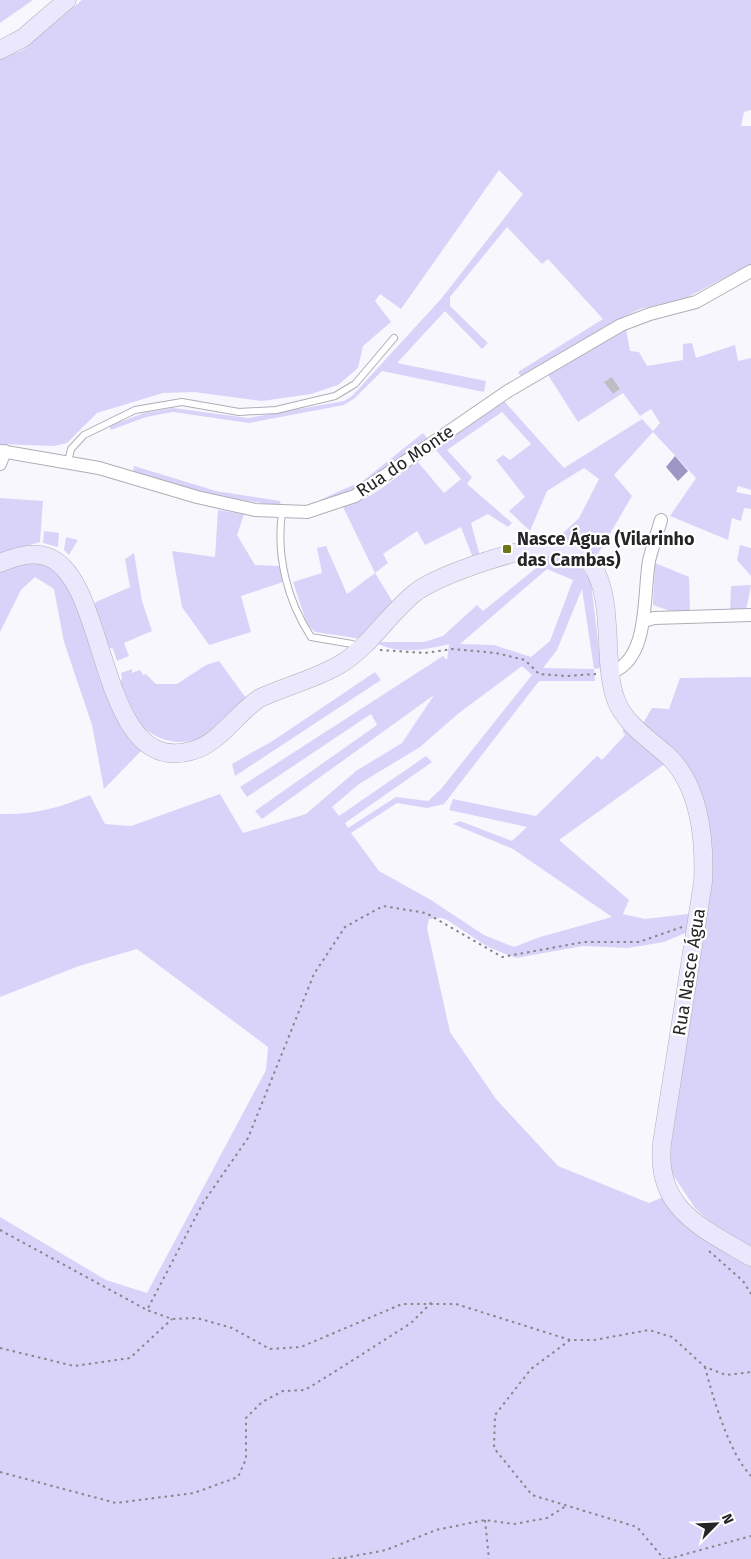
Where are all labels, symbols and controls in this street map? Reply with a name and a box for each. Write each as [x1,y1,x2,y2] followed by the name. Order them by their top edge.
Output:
[352,420,458,502] street label: Rua do Monte
[517,527,694,571] place label: Nasce Água (Vilarinho das Cambas)
[501,543,513,555] marker: Nasce Água (Vilarinho das Cambas)
[667,907,710,1037] street label: Rua Nasce Água
[691,1499,741,1549] north arrow
[718,1511,737,1527] text: N

